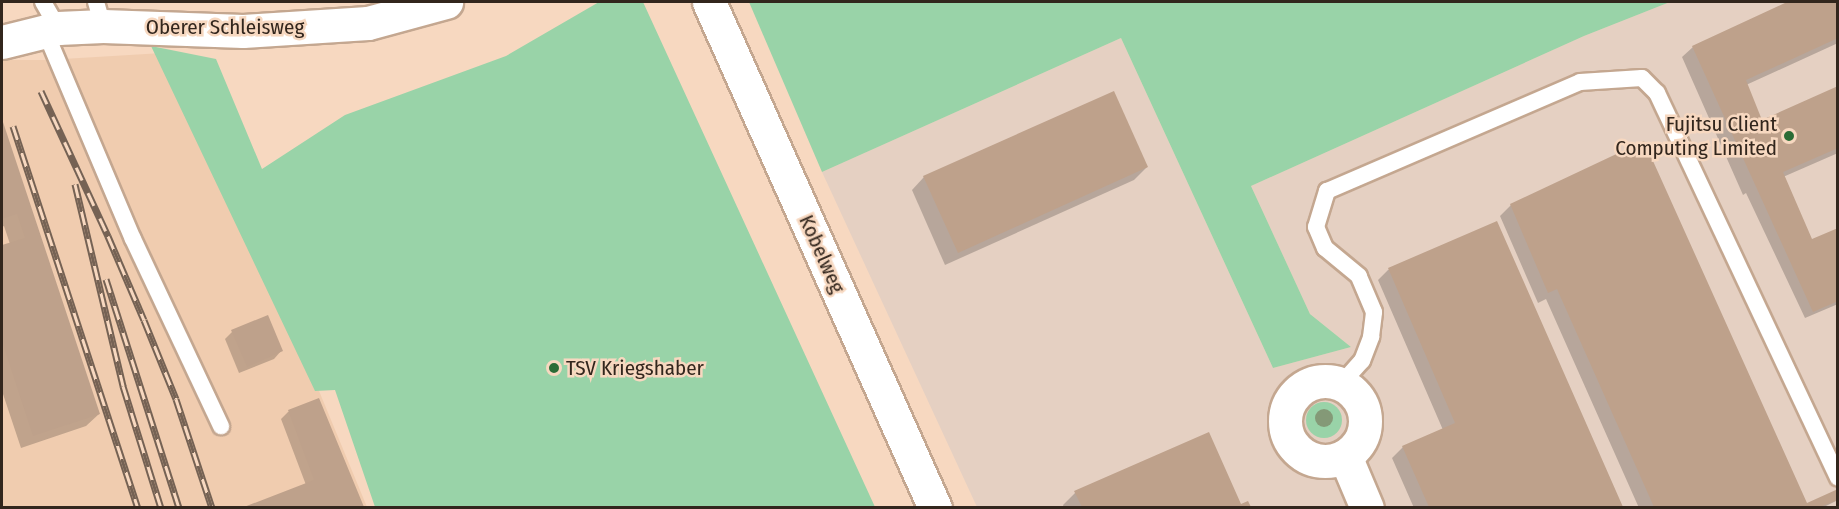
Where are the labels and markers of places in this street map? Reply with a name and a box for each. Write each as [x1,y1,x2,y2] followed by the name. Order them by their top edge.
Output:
[1615,111,1777,161] place label: Fujitsu Client Computing Limited
[1782,129,1796,143] marker: Fujitsu Client Computing Limited
[566,355,704,381] place label: TSV Kriegshaber
[547,361,561,375] marker: TSV Kriegshaber

